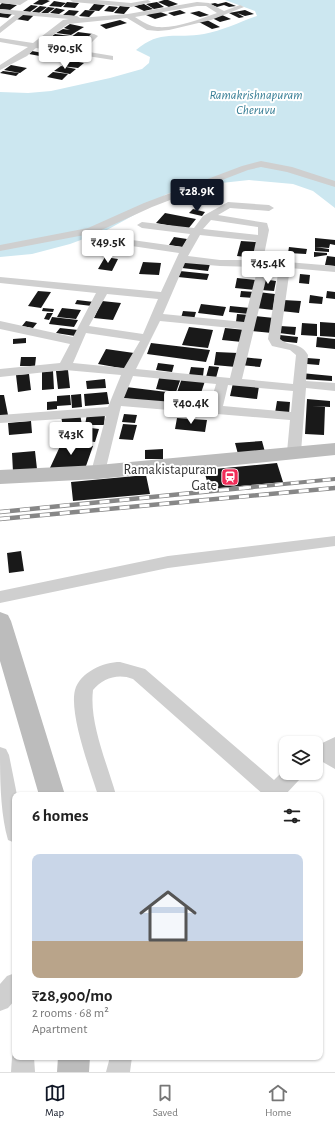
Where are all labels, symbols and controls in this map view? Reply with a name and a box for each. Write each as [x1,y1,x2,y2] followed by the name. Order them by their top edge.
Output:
[32,36,98,70] pin: ₹90.5K
[48,42,82,55] text: ₹90.5K
[209,89,303,117] water label: Ramakrishnapuram Cheruvu
[164,179,230,213] pin: ₹28.9K
[180,185,214,198] text: ₹28.9K
[75,230,141,264] pin: ₹49.5K
[91,236,125,249] text: ₹49.5K
[235,251,301,285] pin: ₹45.4K
[251,257,285,270] text: ₹45.4K
[158,391,224,425] pin: ₹40.4K
[173,397,209,410] text: ₹40.4K
[47,422,95,456] pin: ₹43K
[58,428,84,441] text: ₹43K
[124,463,217,493] place label: Ramakistapuram Gate
[220,467,240,487] station icon: Ramakistapuram Gate
[279,736,323,780] map controls
[279,736,323,780] button: layers
[281,805,303,827] icon: filters
[32,807,88,824] text: 6 homes
[132,880,204,952] icon: home
[32,987,112,1004] text: ₹28,900/mo
[32,1007,109,1020] text: 2 rooms · 68 m²
[32,1023,87,1036] text: Apartment
[44,1082,66,1119] tab: Map
[153,1082,178,1119] tab: Saved
[265,1082,291,1119] tab: Home

